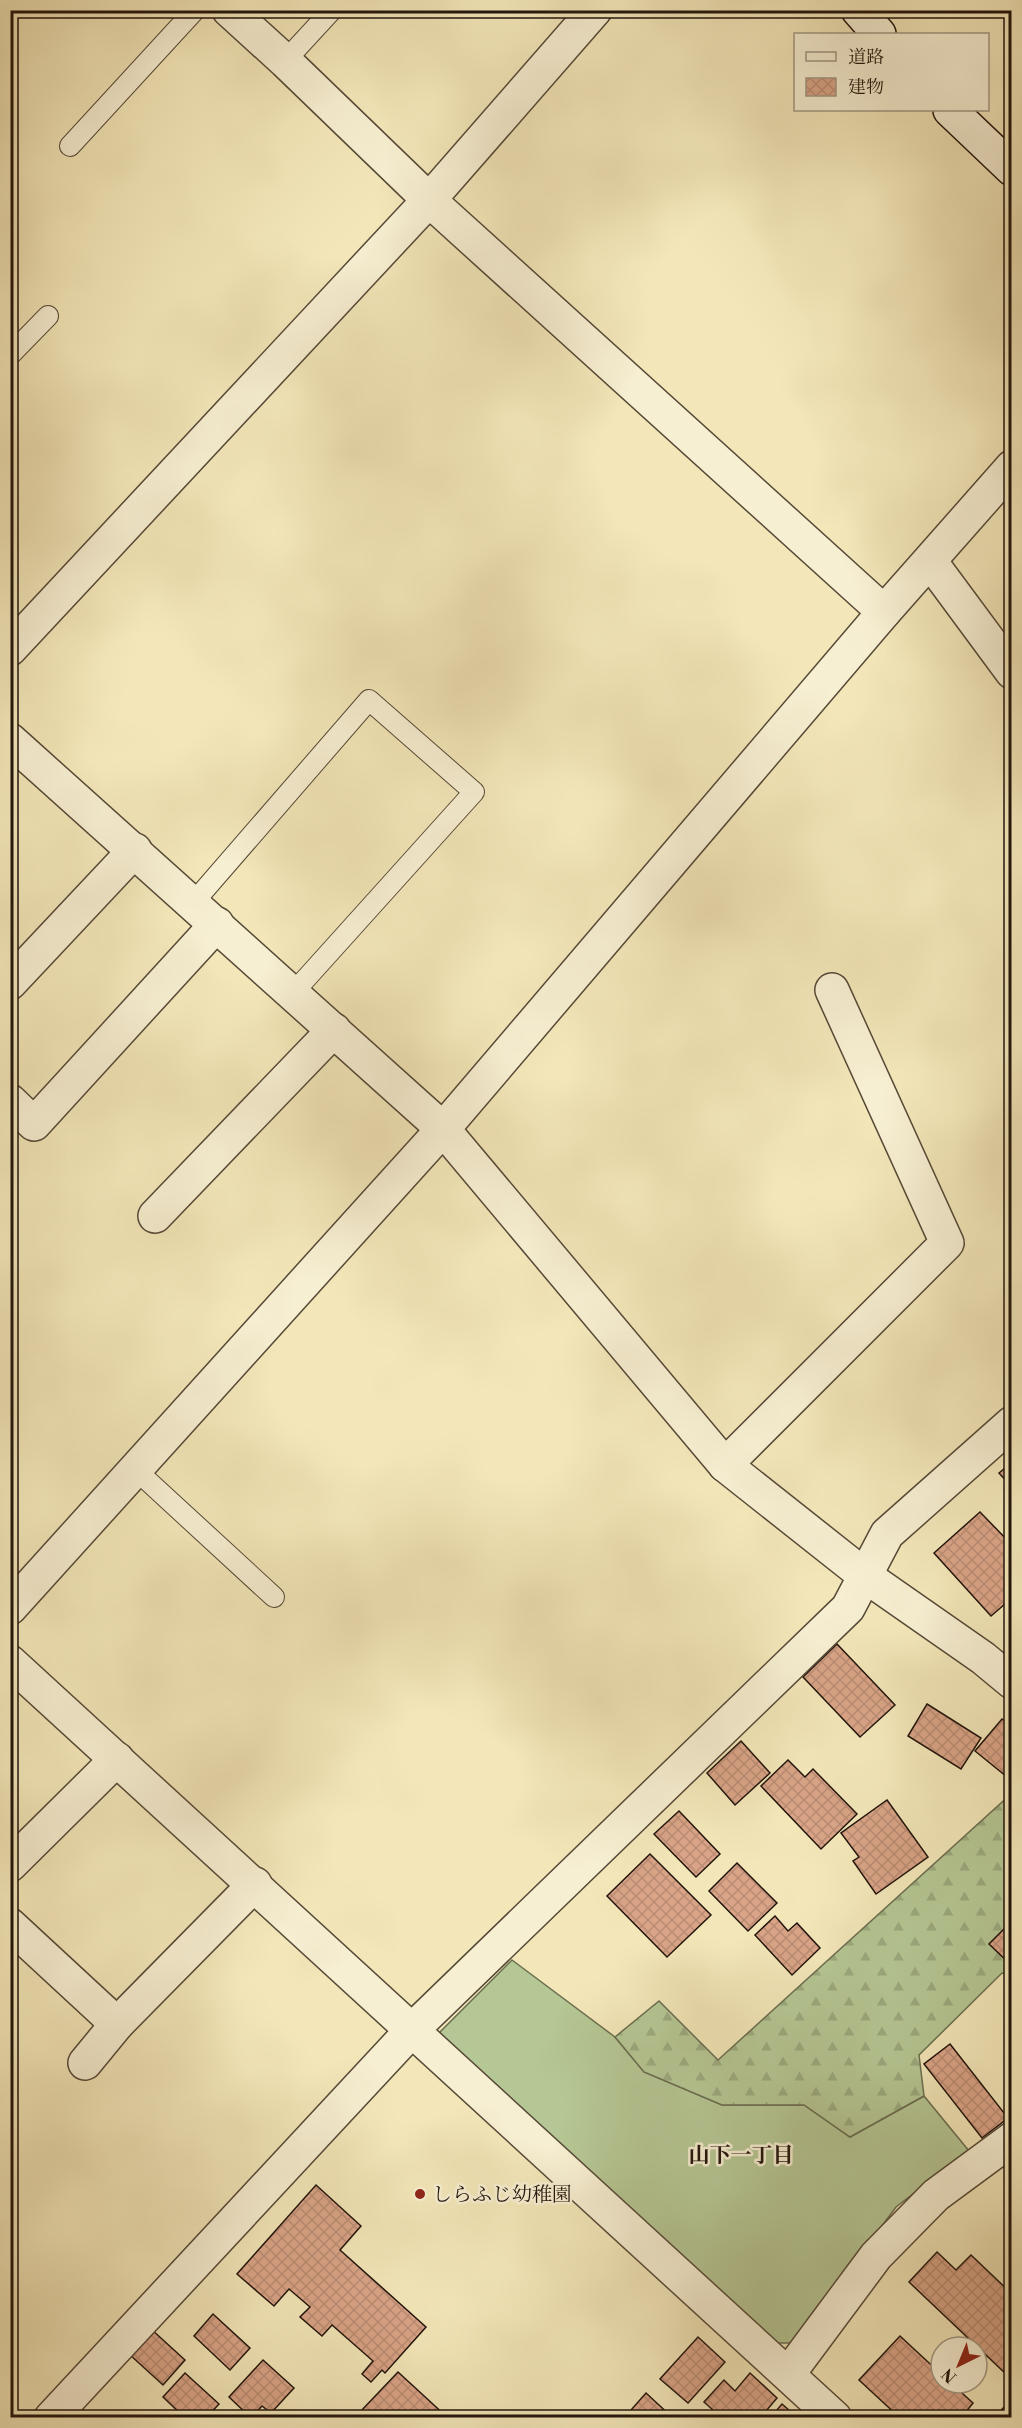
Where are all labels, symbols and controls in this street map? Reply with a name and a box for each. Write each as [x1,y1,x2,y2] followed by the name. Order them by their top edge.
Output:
[794,33,989,111] legend
[848,46,884,69] text: 道路
[848,76,884,99] text: 建物
[689,2143,794,2169] district label: 山下一丁目
[432,2183,572,2208] place label: しらふじ幼稚園
[413,2187,427,2201] marker: しらふじ幼稚園
[929,2335,989,2395] north arrow
[938,2363,961,2387] text: N

